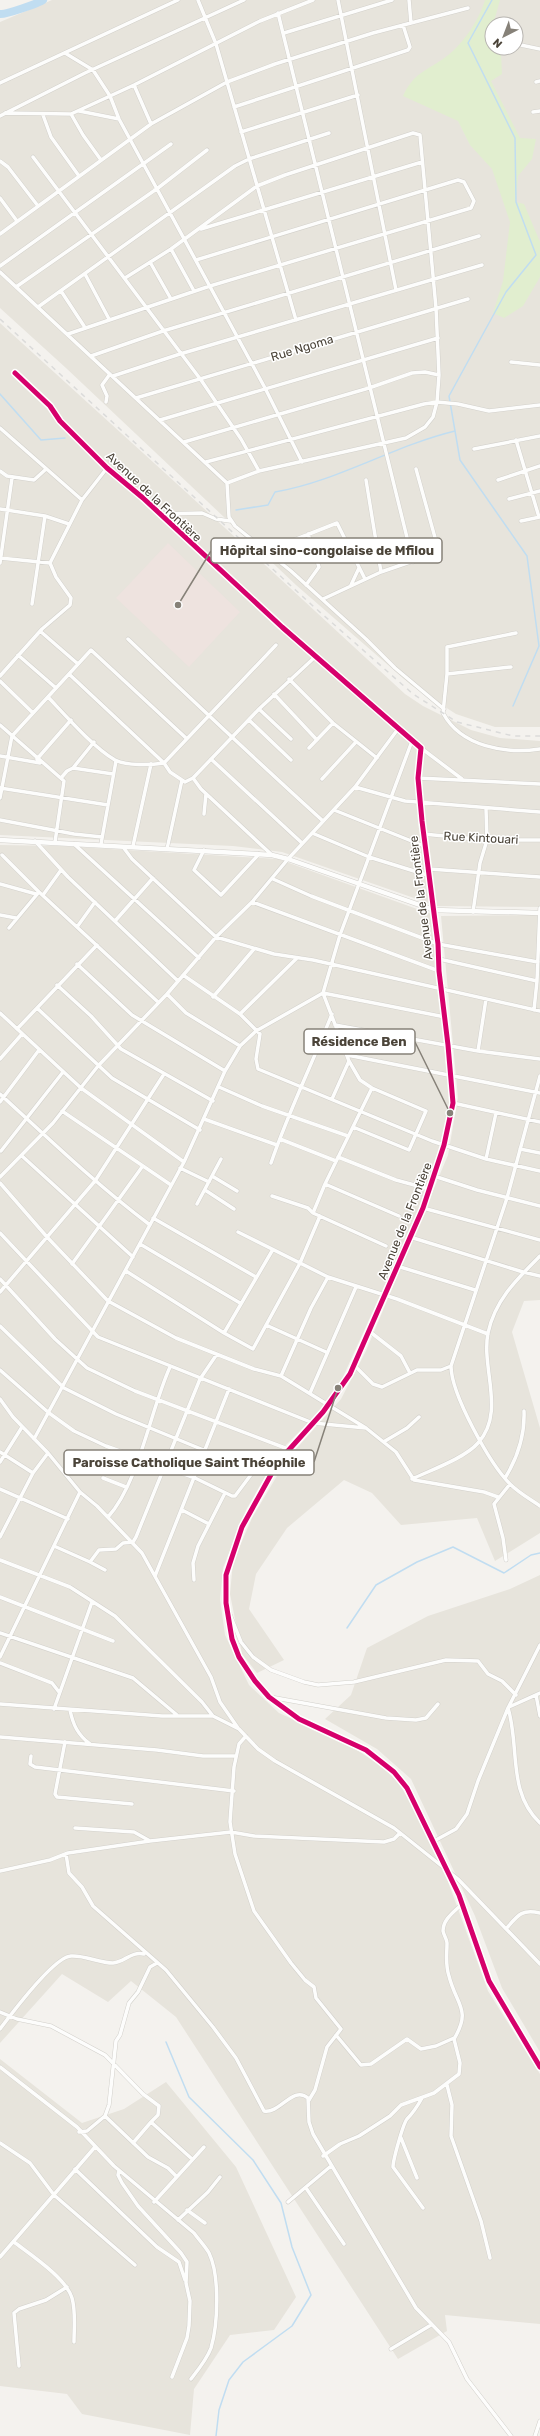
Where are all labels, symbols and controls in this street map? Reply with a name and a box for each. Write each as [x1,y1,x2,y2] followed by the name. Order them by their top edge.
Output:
[484,16,524,56] north arrow
[490,36,505,51] text: N
[269,332,335,364] street label: Rue Ngoma
[103,449,205,545] street label: Avenue de la Frontière
[211,538,442,563] callout: Hôpital sino-congolaise de Mfilou
[220,543,434,558] text: Hôpital sino-congolaise de Mfilou
[443,829,519,847] street label: Rue Kintouari
[406,835,436,961] street label: Avenue de la Frontière
[304,1029,415,1054] callout: Résidence Ben
[311,1034,407,1049] text: Résidence Ben
[375,1160,435,1282] street label: Avenue de la Frontière
[64,1450,314,1475] callout: Paroisse Catholique Saint Théophile
[72,1455,306,1470] text: Paroisse Catholique Saint Théophile

